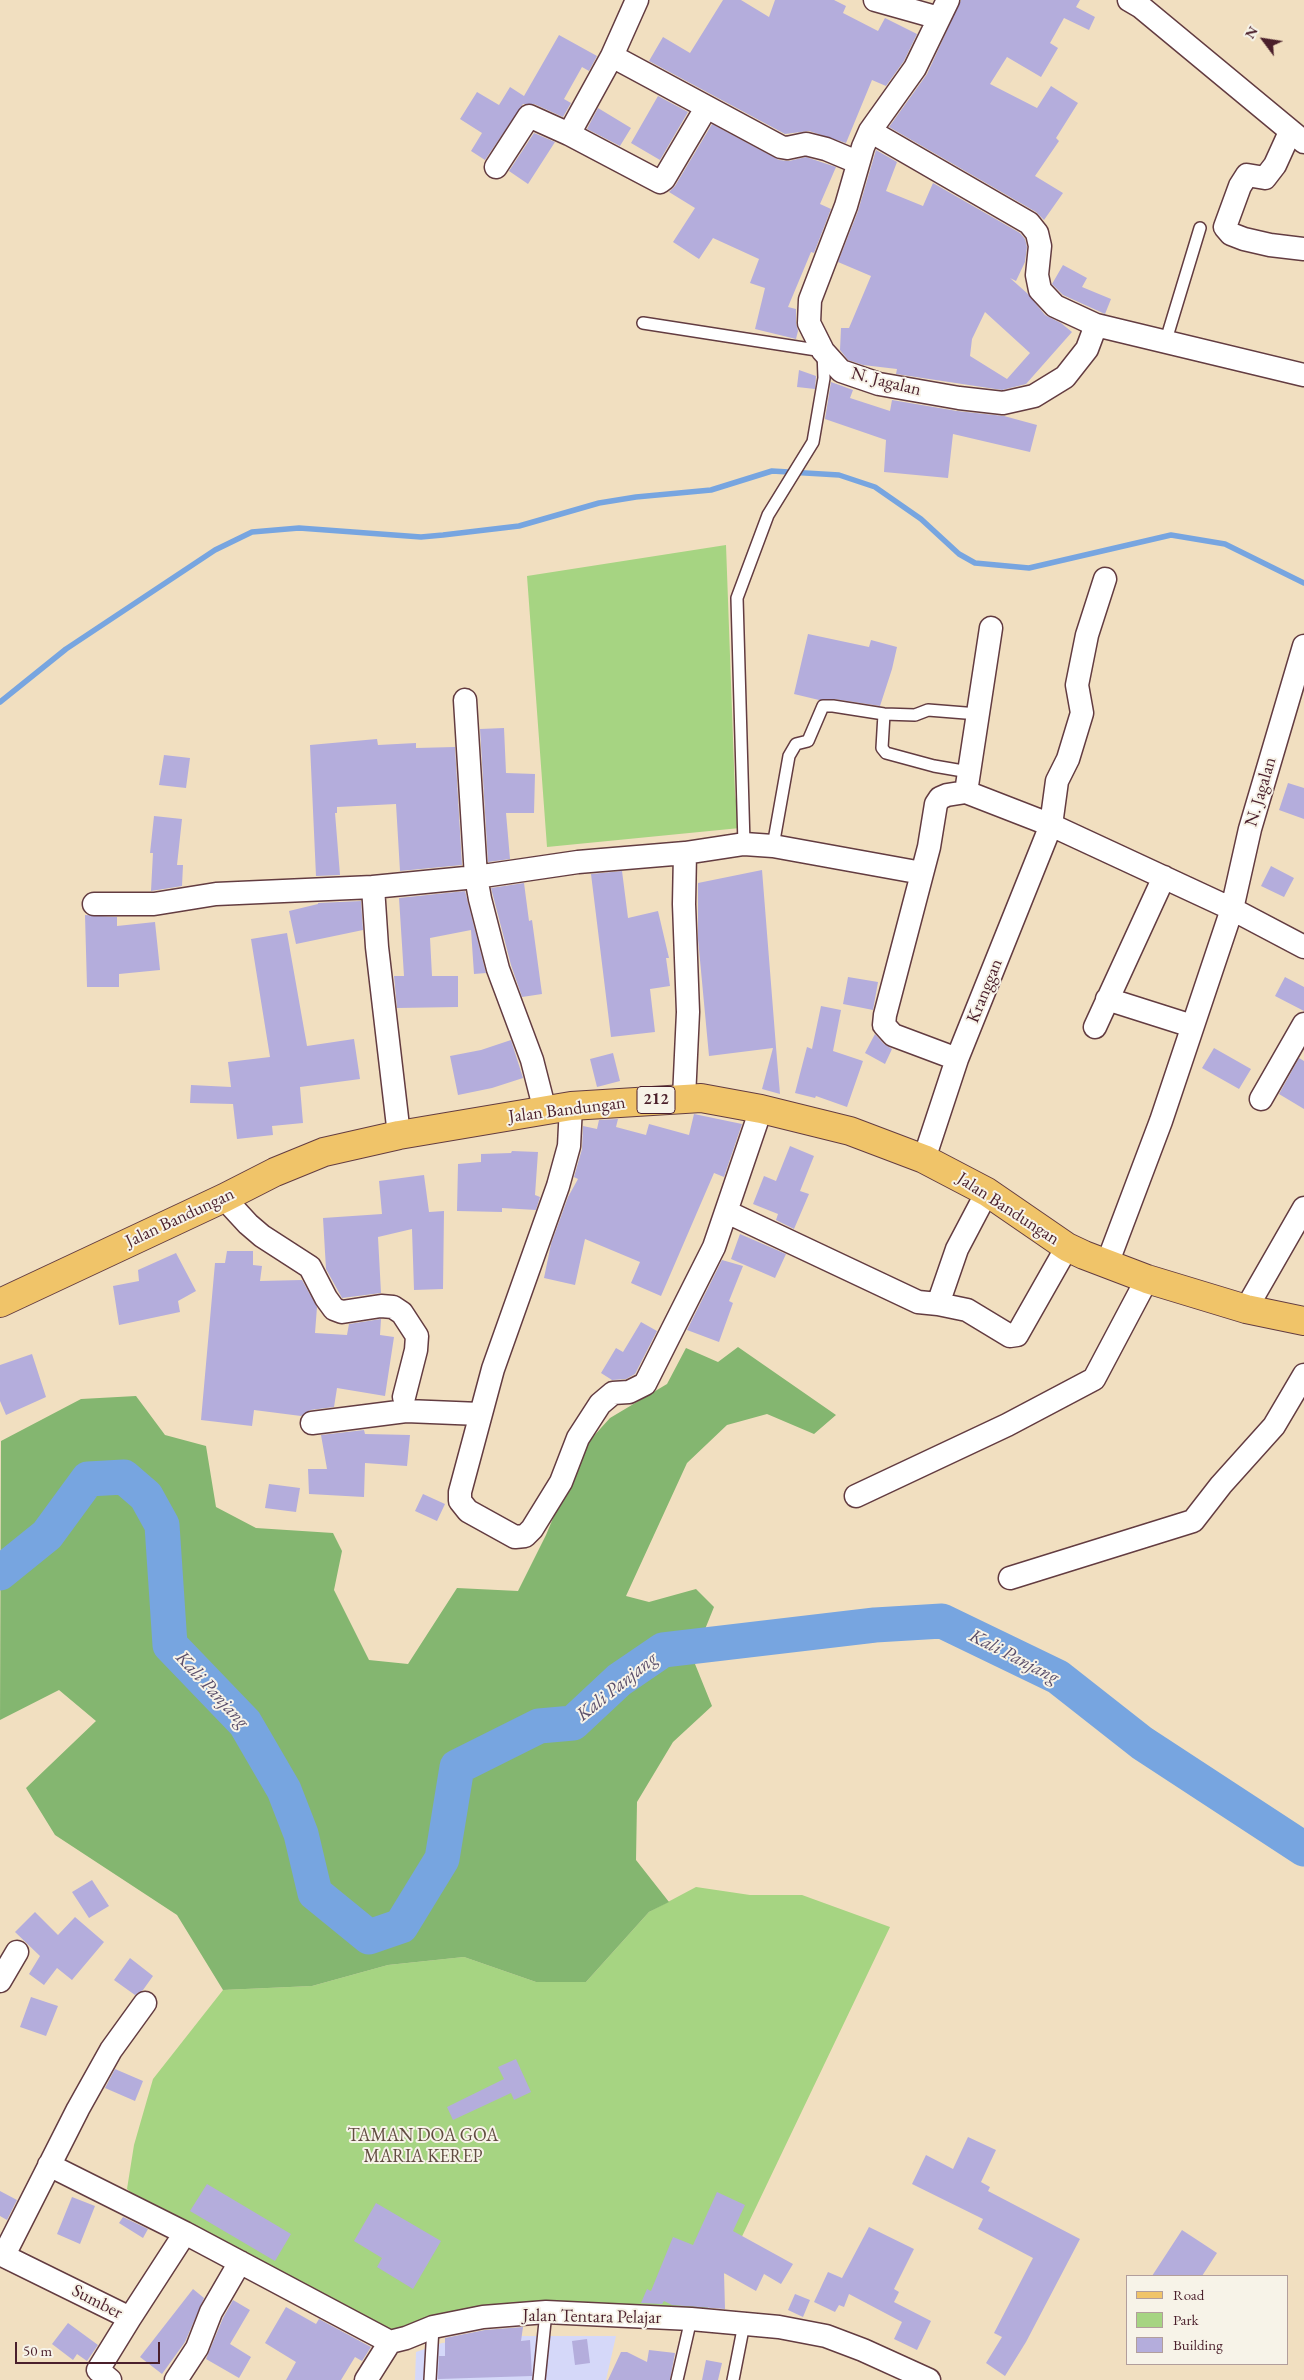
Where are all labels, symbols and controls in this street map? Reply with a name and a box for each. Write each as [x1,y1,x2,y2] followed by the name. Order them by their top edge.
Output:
[1239,15,1289,65] north arrow
[1241,23,1262,42] text: N
[849,363,923,401] street label: N. Jagalan
[1241,755,1281,829] street label: N. Jagalan
[962,956,1008,1026] street label: Kranggan
[637,1086,675,1114] road number: 212
[507,1092,627,1128] street label: Jalan Bandungan
[953,1168,1063,1250] street label: Jalan Bandungan
[122,1183,238,1253] street label: Jalan Bandungan
[965,1625,1063,1689] water label: Kali Panjang
[170,1647,254,1733] water label: Kali Panjang
[572,1648,662,1726] water label: Kali Panjang
[347,2125,499,2168] park label: TAMAN DOA GOA MARIA KEREP
[1126,2275,1289,2365] legend
[68,2280,126,2324] street label: Sumber
[1173,2285,1204,2304] text: Road
[522,2305,662,2329] street label: Jalan Tentara Pelajar
[1173,2310,1199,2329] text: Park
[18,2332,162,2364] scale bar
[1173,2335,1223,2354] text: Building
[23,2341,52,2360] text: 50 m

